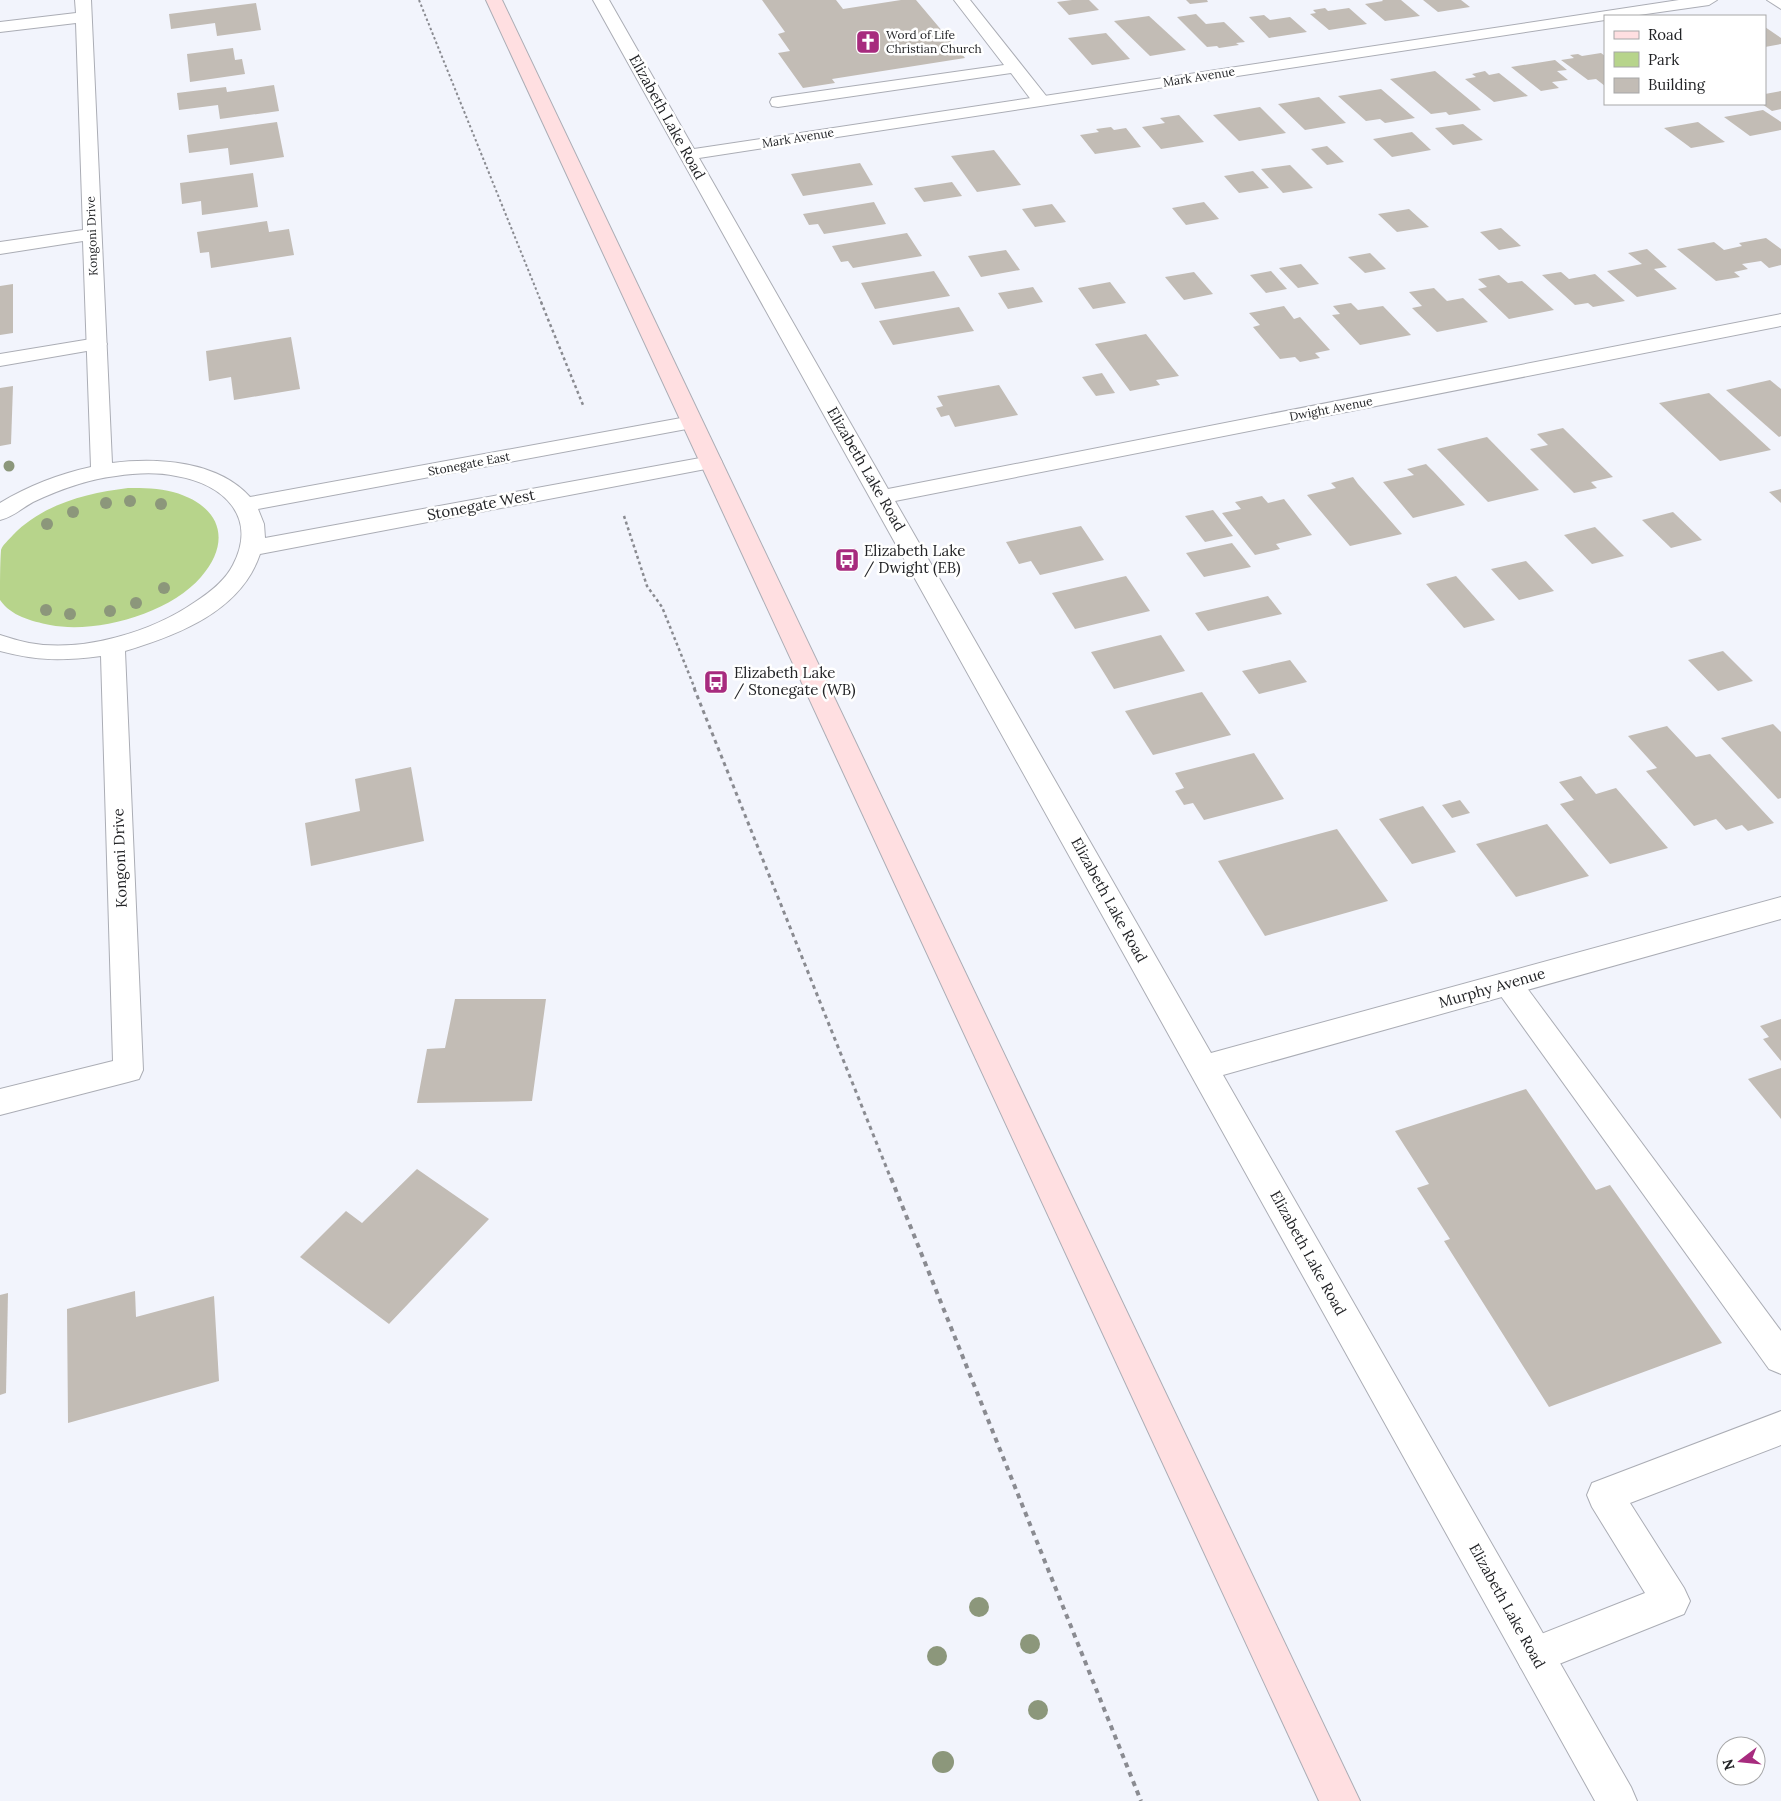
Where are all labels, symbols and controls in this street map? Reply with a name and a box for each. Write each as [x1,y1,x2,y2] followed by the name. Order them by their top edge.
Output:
[1604,15,1766,105] legend
[1648,25,1683,44] text: Road
[886,27,982,56] place label: Word of Life Christian Church
[855,29,881,55] church icon: Word of Life Christian Church
[1648,50,1679,69] text: Park
[625,51,710,183] street label: Elizabeth Lake Road
[1162,63,1236,90] street label: Mark Avenue
[1648,75,1706,94] text: Building
[761,124,835,151] street label: Mark Avenue
[83,195,100,276] street label: Kongoni Drive
[1288,393,1374,424] street label: Dwight Avenue
[823,403,910,534] street label: Elizabeth Lake Road
[427,448,511,479] street label: Stonegate East
[425,485,537,524] street label: Stonegate West
[864,541,965,578] place label: Elizabeth Lake / Dwight (EB)
[834,547,860,573] bus stop icon: Elizabeth Lake / Dwight (EB)
[734,663,856,700] place label: Elizabeth Lake / Stonegate (WB)
[703,669,729,695] bus stop icon: Elizabeth Lake / Stonegate (WB)
[108,808,131,908] street label: Kongoni Drive
[1067,834,1152,966] street label: Elizabeth Lake Road
[1436,963,1547,1012] street label: Murphy Avenue
[1266,1187,1351,1319] street label: Elizabeth Lake Road
[1465,1540,1550,1672] street label: Elizabeth Lake Road
[1716,1736,1766,1786] north arrow
[1718,1757,1739,1772] text: N

